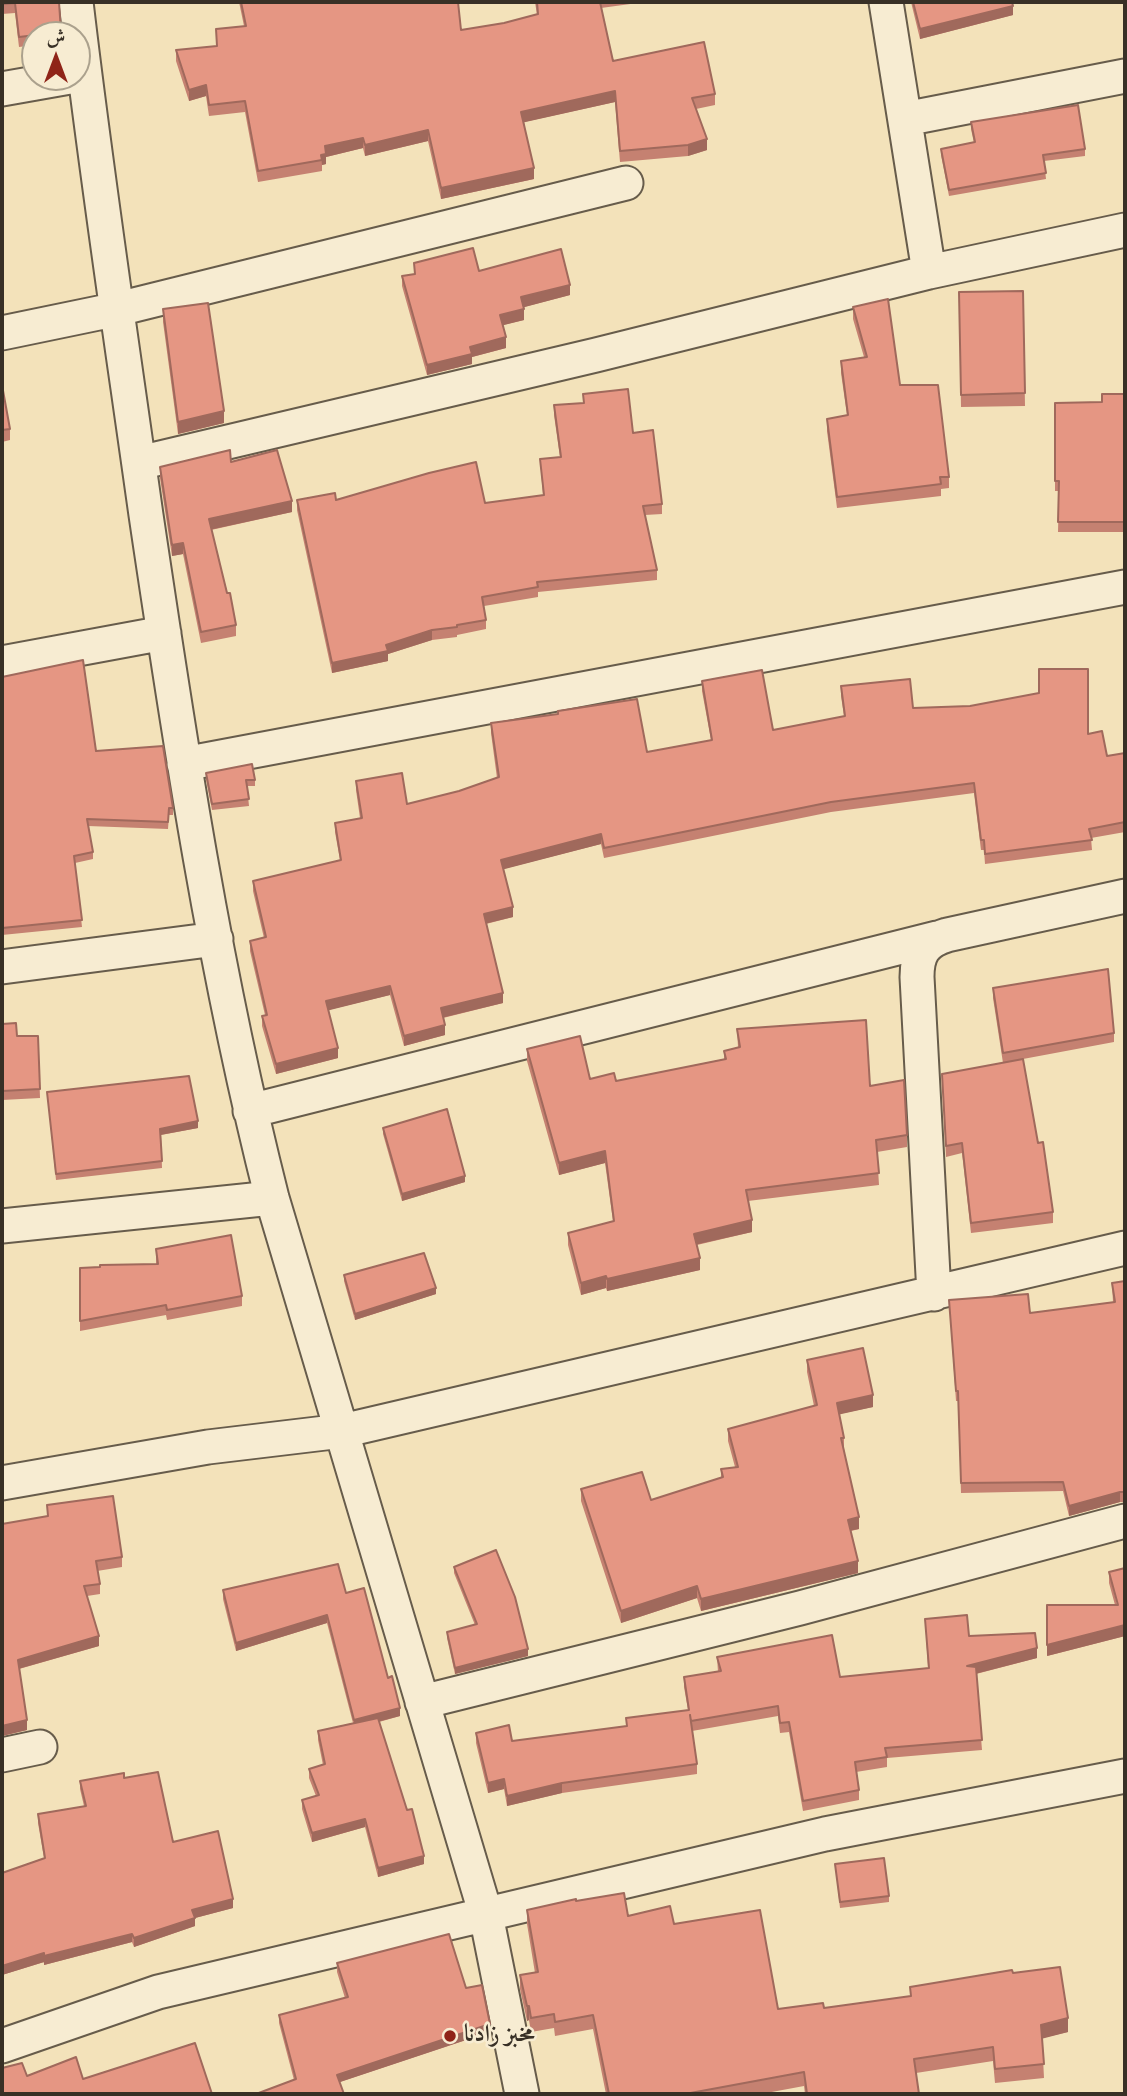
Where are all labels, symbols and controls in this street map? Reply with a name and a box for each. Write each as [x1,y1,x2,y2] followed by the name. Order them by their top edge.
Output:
[21,21,91,91] north arrow
[47,25,65,49] text: ش
[464,2022,535,2050] place label: مخبز زادنا
[442,2028,458,2044] marker: مخبز زادنا

